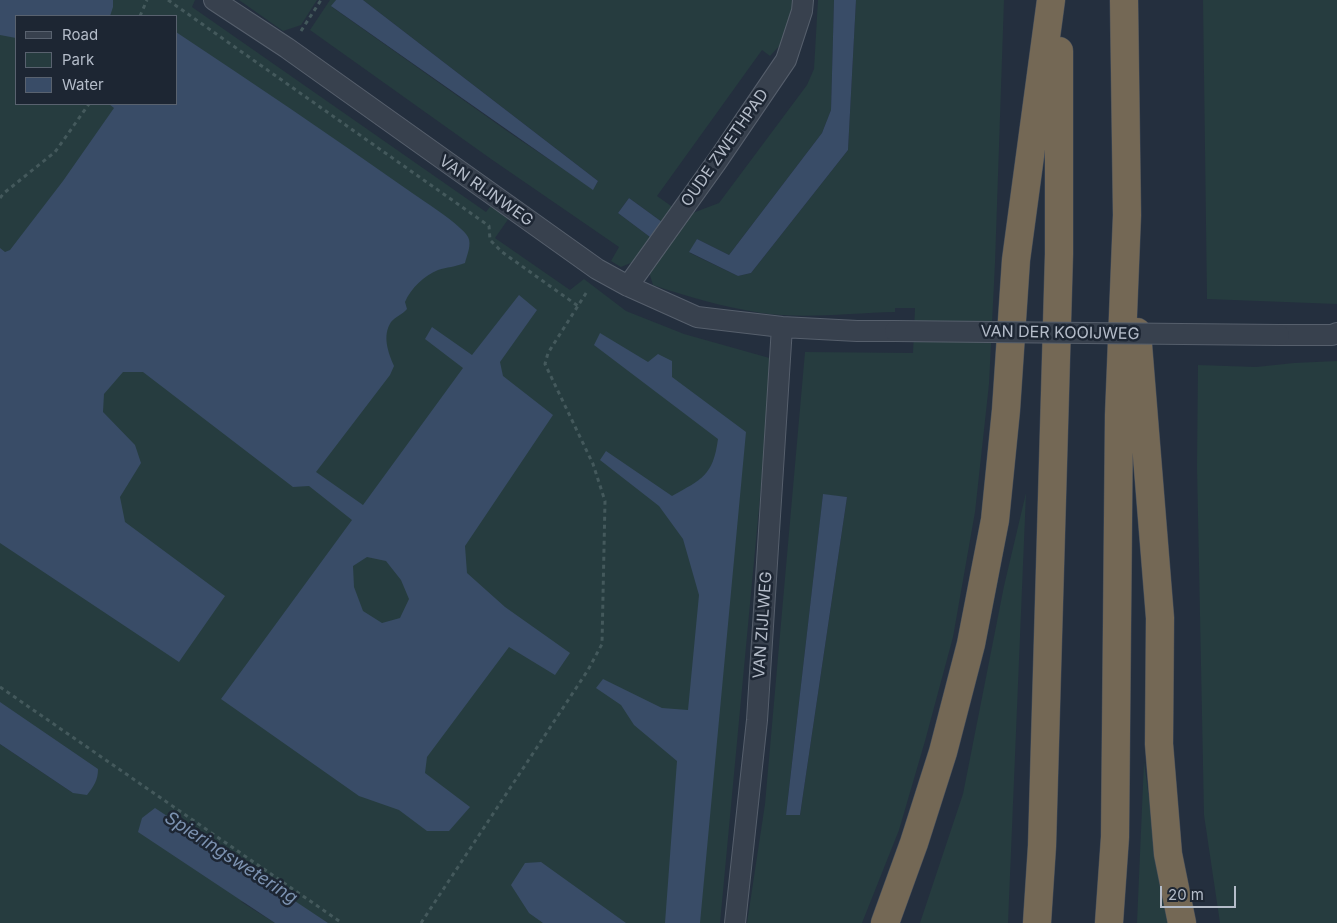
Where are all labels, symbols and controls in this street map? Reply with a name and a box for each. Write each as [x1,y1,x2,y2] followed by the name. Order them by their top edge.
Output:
[15,15,178,105] legend
[62,25,98,44] text: Road
[62,50,94,69] text: Park
[62,75,104,94] text: Water
[677,86,773,210] street label: OUDE ZWETHPAD
[435,151,537,231] street label: VAN RIJNWEG
[980,322,1140,344] street label: VAN DER KOOIJWEG
[750,571,776,679] street label: VAN ZIJLWEG
[161,807,301,909] water label: Spieringswetering
[1162,876,1238,908] scale bar
[1168,885,1204,904] text: 20 m

